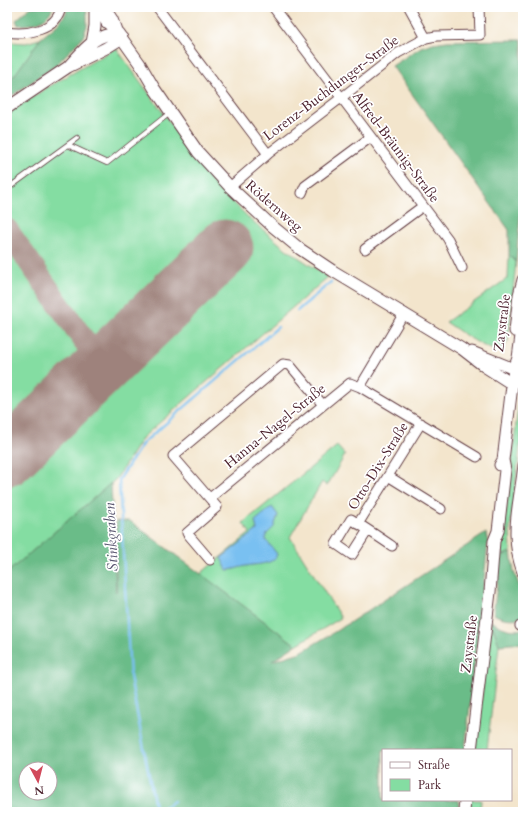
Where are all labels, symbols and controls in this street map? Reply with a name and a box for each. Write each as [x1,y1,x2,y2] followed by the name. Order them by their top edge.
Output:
[259,31,403,145] street label: Lorenz-Buchdunger-Straße
[348,87,444,207] street label: Alfred-Bräunig-Straße
[242,176,307,236] street label: Rödernweg
[489,293,515,353] street label: Zaystraße
[220,379,330,473] street label: Hanna-Nagel-Straße
[343,418,413,514] street label: Otto-Dix-Straße
[99,501,123,572] water label: Stinkgraben
[456,614,482,674] street label: Zaystraße
[382,749,512,801] legend
[418,757,450,773] text: Straße
[18,761,58,801] north arrow
[418,777,442,793] text: Park
[33,782,45,799] text: N

